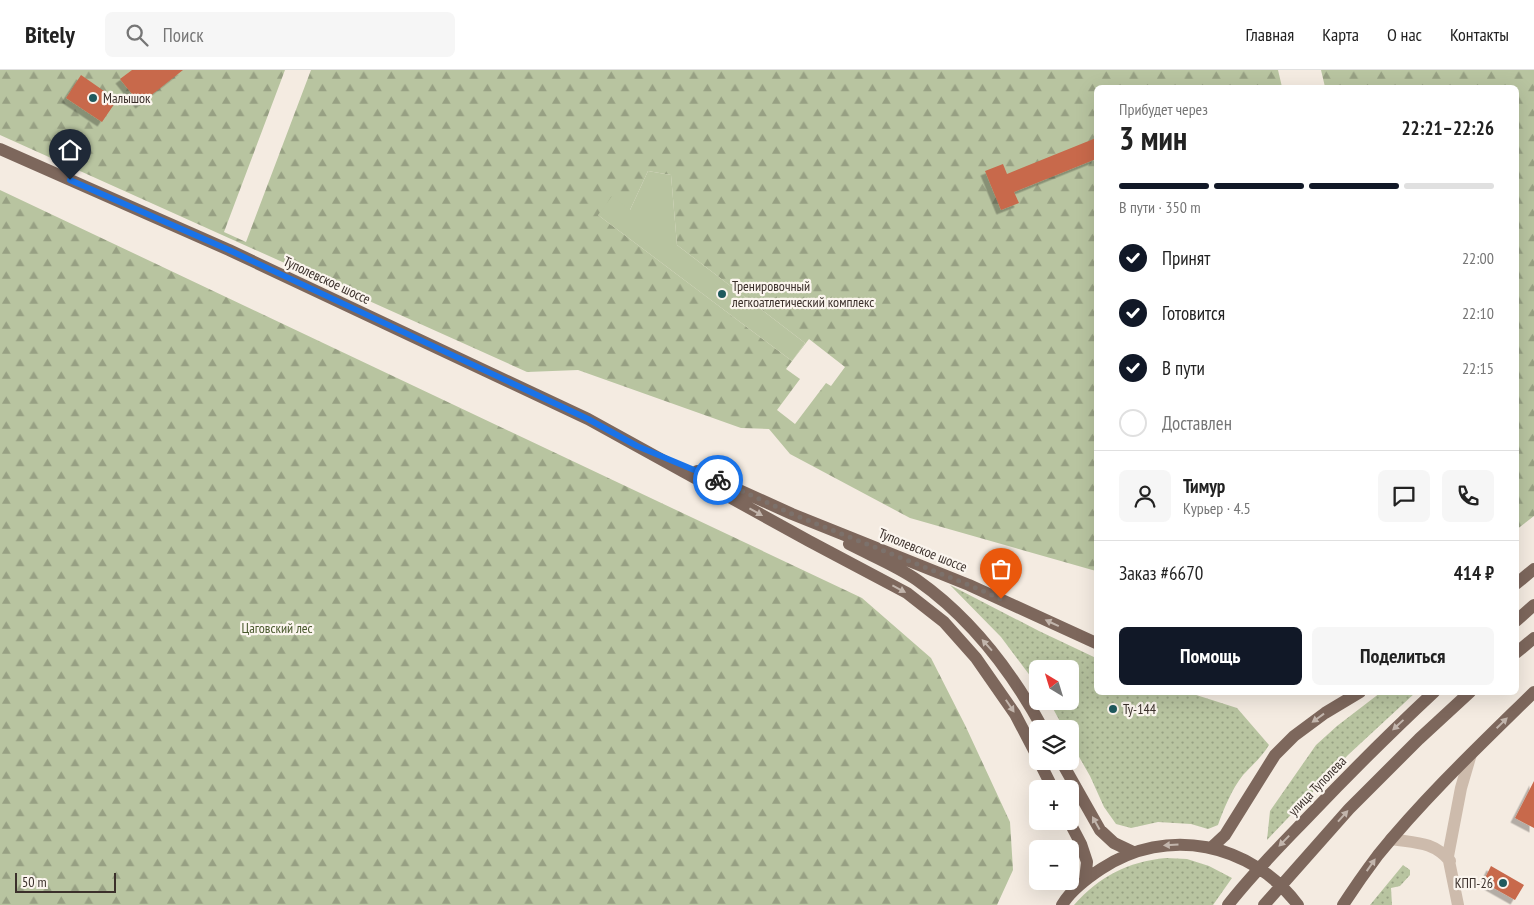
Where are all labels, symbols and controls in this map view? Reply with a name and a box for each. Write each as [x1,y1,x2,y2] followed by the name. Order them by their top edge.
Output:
[105,12,455,57] search box
[25,19,75,50] text: Bitely
[123,21,151,49] icon: search
[163,23,204,47] text: Поиск
[1246,23,1294,46] text: Главная
[1322,23,1359,46] text: Карта
[1387,23,1422,46] text: О нас
[1450,23,1509,46] text: Контакты
[103,89,151,107] place label: Малышок
[87,92,99,104] marker: Малышок
[1119,99,1208,119] text: Прибудет через
[1401,116,1494,140] text: 22:21–22:26
[1119,117,1187,159] text: 3 мин
[49,129,91,180] pin
[56,136,84,164] icon: home
[1119,197,1201,217] text: В пути · 350 m
[1119,244,1147,272] icon: check
[1162,246,1210,270] text: Принят
[1462,248,1494,268] text: 22:00
[281,252,374,308] street label: Туполевское шоссе
[731,277,874,311] place label: Тренировочный легкоатлетический комплекс
[716,288,728,300] marker: Тренировочный легкоатлетический комплекс
[1119,299,1147,327] icon: check
[1162,301,1225,325] text: Готовится
[1462,303,1494,323] text: 22:10
[1119,354,1147,382] icon: check
[1162,356,1205,380] text: В пути
[1462,358,1494,378] text: 22:15
[1162,411,1232,435] text: Доставлен
[693,455,743,505] courier
[704,466,732,494] icon: bike
[1119,470,1171,522] button: person
[1378,470,1430,522] button: chat
[1442,470,1494,522] button: phone
[1183,474,1225,498] text: Тимур
[1183,498,1251,518] text: Курьер · 4.5
[749,508,763,516] one-way arrow
[876,524,970,576] street label: Туполевское шоссе
[980,548,1022,599] pin
[987,555,1015,583] icon: bag
[1119,561,1203,585] text: Заказ #6670
[1454,561,1494,585] text: 414 ₽
[892,585,906,593] one-way arrow
[1045,618,1059,626] one-way arrow
[242,619,313,637] park label: Цаговский лес
[1119,627,1302,685] button: Помощь
[1312,627,1494,685] button: Поделиться
[981,639,992,652] one-way arrow
[1029,660,1079,710] north arrow
[1029,660,1079,890] map controls
[1005,699,1015,713] one-way arrow
[1123,700,1157,718] place label: Ty-144
[1107,703,1119,715] marker: Ty-144
[1312,713,1325,723] one-way arrow
[1496,718,1508,730] one-way arrow
[1393,719,1405,731] one-way arrow
[1029,720,1079,770] button: layers
[1284,752,1350,820] street label: улица Туполева
[1029,780,1079,830] button: +
[1337,811,1349,823] one-way arrow
[1091,816,1100,829] one-way arrow
[1278,835,1290,847] one-way arrow
[1029,840,1079,890] button: −
[1163,842,1179,850] one-way arrow
[1366,858,1376,872] one-way arrow
[15,870,116,893] scale bar
[22,873,47,891] text: 50 m
[1455,874,1493,892] place label: КПП-26
[1497,877,1509,889] marker: КПП-26

